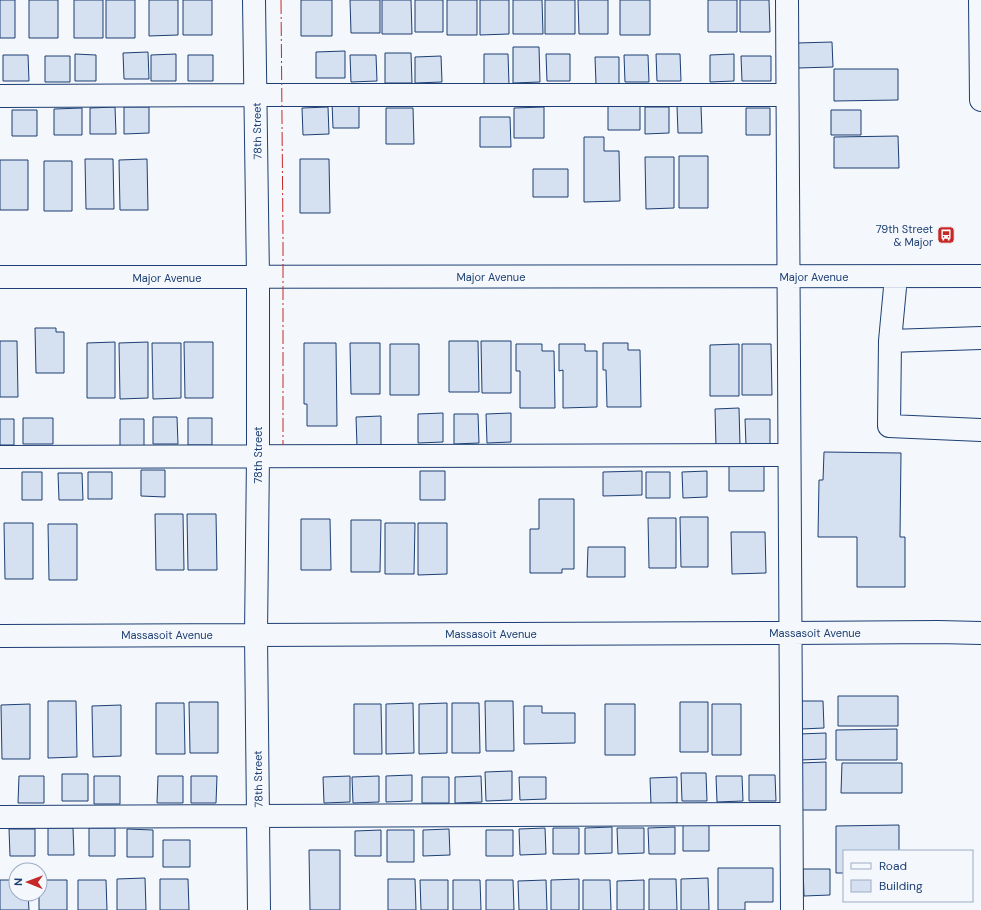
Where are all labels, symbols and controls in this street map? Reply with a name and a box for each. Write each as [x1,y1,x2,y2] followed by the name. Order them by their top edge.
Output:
[250,102,264,160] street label: 78th Street
[876,222,933,249] place label: 79th Street & Major
[936,225,956,245] bus stop icon: 79th Street & Major
[457,270,525,284] street label: Major Avenue
[780,270,848,284] street label: Major Avenue
[133,271,201,285] street label: Major Avenue
[251,426,265,484] street label: 78th Street
[769,626,861,640] street label: Massasoit Avenue
[445,627,537,641] street label: Massasoit Avenue
[121,628,213,642] street label: Massasoit Avenue
[251,750,265,808] street label: 78th Street
[843,850,973,902] legend
[879,858,907,874] text: Road
[8,862,48,902] north arrow
[11,878,25,886] text: N
[879,878,923,894] text: Building

